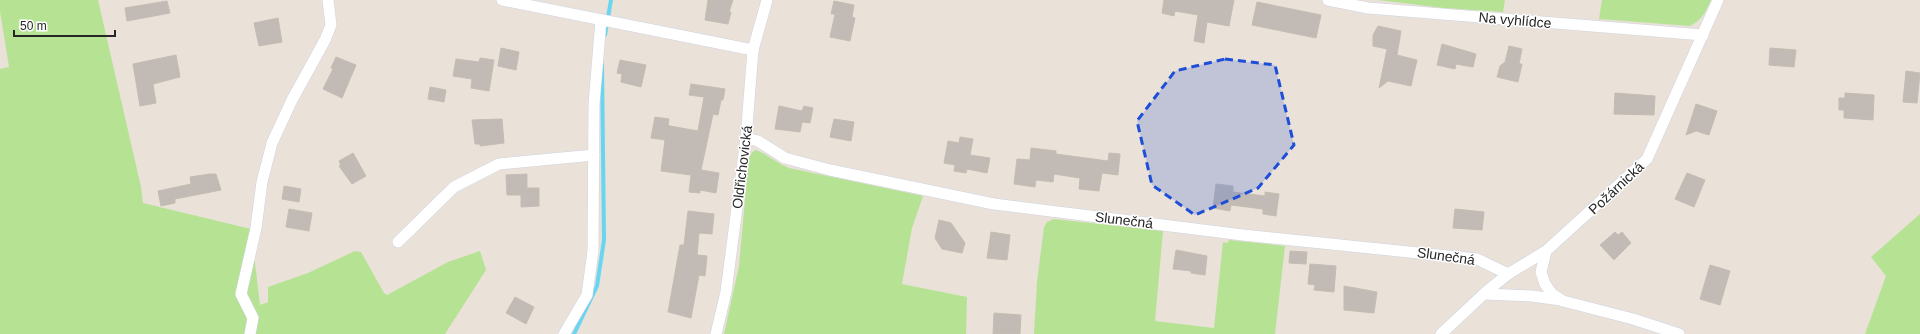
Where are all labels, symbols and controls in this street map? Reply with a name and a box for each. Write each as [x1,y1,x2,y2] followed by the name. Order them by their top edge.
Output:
[1478,9,1552,31] street label: Na vyhlídce
[14,12,115,38] scale bar
[20,19,47,33] text: 50 m
[729,124,755,210] street label: Oldřichovická
[1585,158,1647,217] street label: Požárnická
[1094,209,1154,232] street label: Slunečná
[1416,244,1476,268] street label: Slunečná

